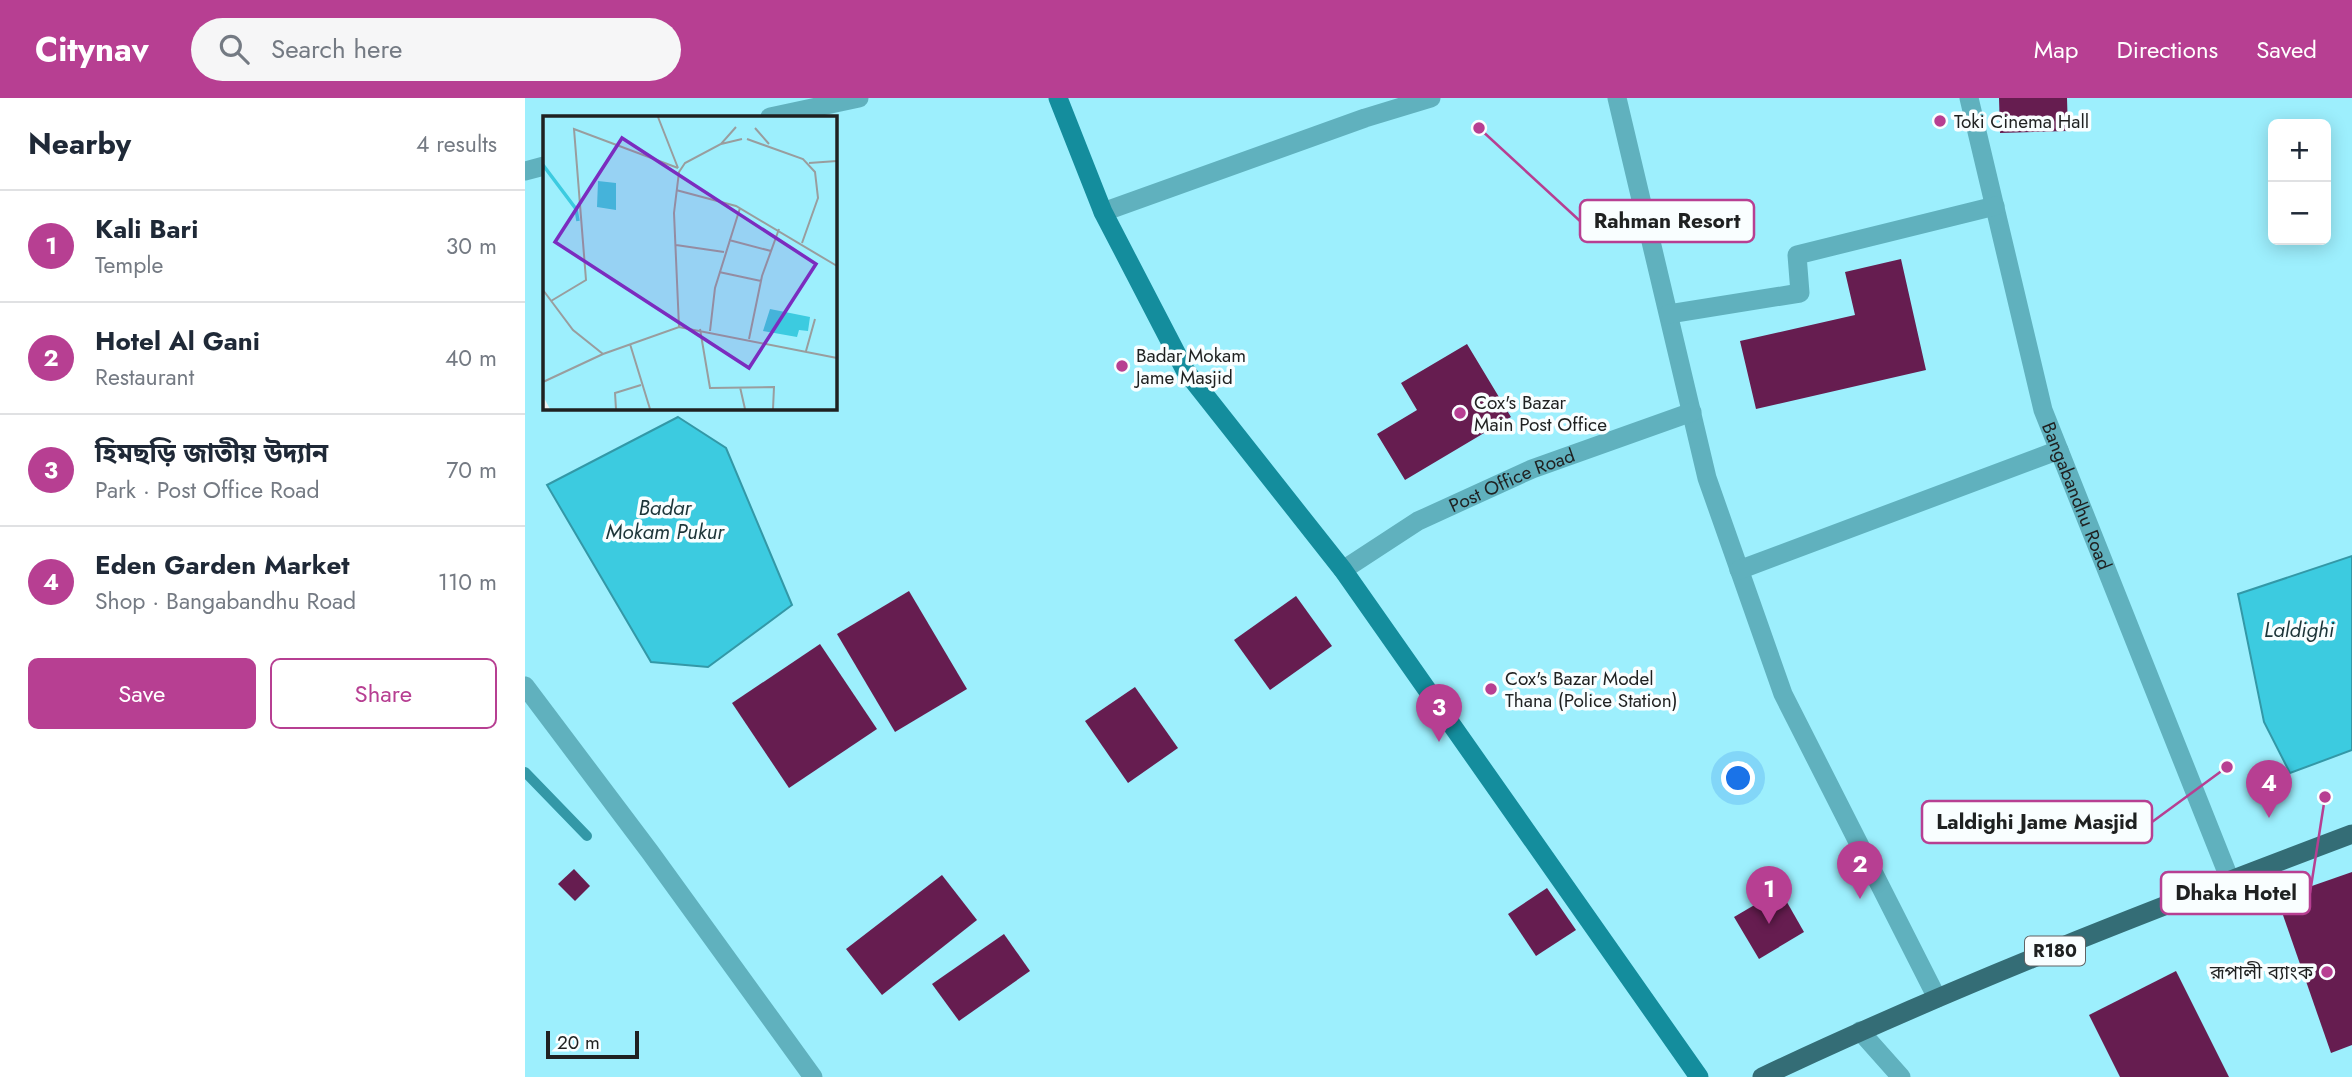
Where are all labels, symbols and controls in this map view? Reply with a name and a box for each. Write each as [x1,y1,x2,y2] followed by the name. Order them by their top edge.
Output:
[191,18,681,81] search box
[35,26,149,73] text: Citynav
[215,30,253,68] icon: search
[271,30,402,68] text: Search here
[2034,32,2079,67] text: Map
[2117,32,2218,67] text: Directions
[2256,32,2317,67] text: Saved
[1954,108,2089,135] place label: Toki Cinema Hall
[1932,113,1948,129] marker: Toki Cinema Hall
[543,116,837,410] inset map
[2268,119,2331,245] map controls
[2268,119,2331,182] button: +
[28,122,131,165] text: Nearby
[416,127,497,161] text: 4 results
[2268,182,2331,245] button: −
[1580,200,1754,242] callout: Rahman Resort
[1594,206,1741,236] text: Rahman Resort
[95,210,198,248] text: Kali Bari
[45,229,57,263] text: 1
[446,229,497,263] text: 30 m
[95,248,163,282] text: Temple
[95,322,260,360] text: Hotel Al Gani
[43,341,59,375] text: 2
[445,341,497,375] text: 40 m
[1133,342,1246,391] place label: Badar Mokam Jame Masjid
[1114,358,1130,374] marker: Badar Mokam Jame Masjid
[95,360,194,394] text: Restaurant
[1474,389,1607,438] place label: Cox's Bazar Main Post Office
[1452,405,1468,421] marker: Cox's Bazar Main Post Office
[2035,418,2118,574] street label: Bangabandhu Road
[95,434,328,472] text: হিমছড়ি জাতীয় উদ্যান
[1445,442,1579,519] street label: Post Office Road
[44,453,58,487] text: 3
[446,453,497,487] text: 70 m
[95,473,320,507] text: Park · Post Office Road
[606,493,725,547] water label: Badar Mokam Pukur
[95,546,350,584] text: Eden Garden Market
[43,565,59,599] text: 4
[438,565,497,599] text: 110 m
[95,584,356,618] text: Shop · Bangabandhu Road
[2264,615,2335,645] water label: Laldighi
[28,658,256,729] button: Save
[270,658,497,729] button: Share
[1505,665,1678,714] place label: Cox's Bazar Model Thana (Police Station)
[1483,681,1499,697] marker: Cox's Bazar Model Thana (Police Station)
[1416,684,1462,742] pin: 3
[2246,760,2292,818] pin: 4
[1721,761,1755,795] your location
[1922,801,2152,843] callout: Laldighi Jame Masjid
[1936,807,2138,837] text: Laldighi Jame Masjid
[1837,841,1883,899] pin: 2
[1746,866,1792,924] pin: 1
[2161,872,2310,914] callout: Dhaka Hotel
[2175,878,2297,908] text: Dhaka Hotel
[2025,936,2085,966] road number: R180
[2209,959,2314,986] place label: রূপালী ব্যাংক
[2319,964,2335,980] marker: রূপালী ব্যাংক
[546,1028,639,1060] scale bar
[557,1029,600,1056] text: 20 m

